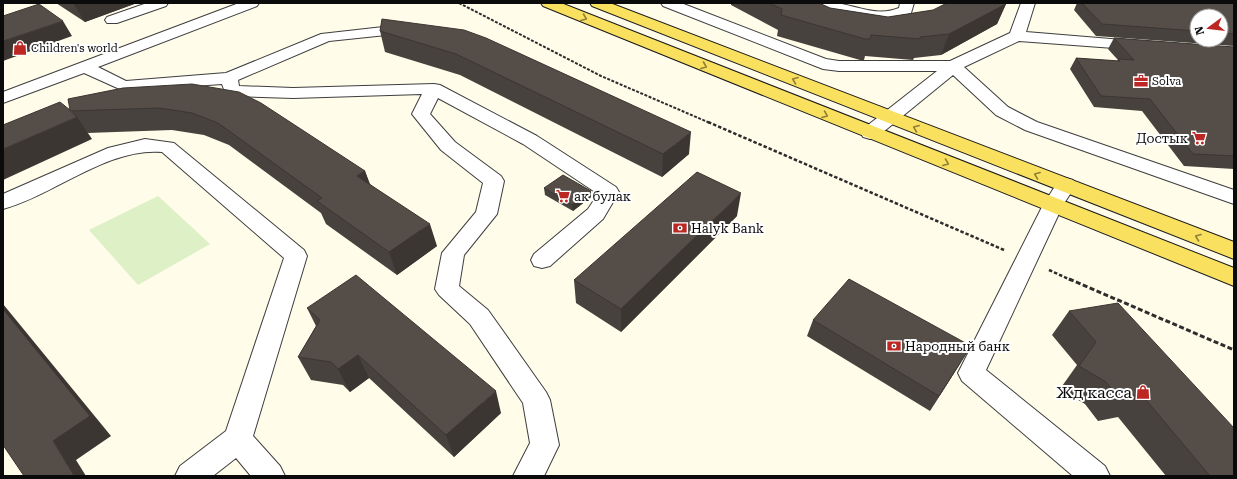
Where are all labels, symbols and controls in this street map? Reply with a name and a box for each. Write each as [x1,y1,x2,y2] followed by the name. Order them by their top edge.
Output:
[1189,8,1229,48] north arrow
[580,13,587,21] one-way arrow
[1192,24,1207,36] text: N
[12,40,28,56] shop icon: Children's world
[31,42,118,55] place label: Children's world
[701,62,708,70] one-way arrow
[1133,73,1149,89] office icon: Solva
[1152,75,1181,88] place label: Solva
[791,77,798,85] one-way arrow
[821,110,828,118] one-way arrow
[912,124,919,132] one-way arrow
[1191,130,1207,146] supermarket icon: Достык
[1136,131,1188,146] place label: Достык
[941,158,949,166] one-way arrow
[1034,171,1041,179] one-way arrow
[555,188,571,204] supermarket icon: ак булак
[574,189,631,204] place label: ак булак
[672,220,688,236] bank icon: Halyk Bank
[691,221,764,236] place label: Halyk Bank
[1194,233,1201,241] one-way arrow
[886,338,902,354] bank icon: Народный банк
[905,339,1010,354] place label: Народный банк
[1056,383,1132,402] place label: Жд касса
[1135,384,1151,400] shop icon: Жд касса

